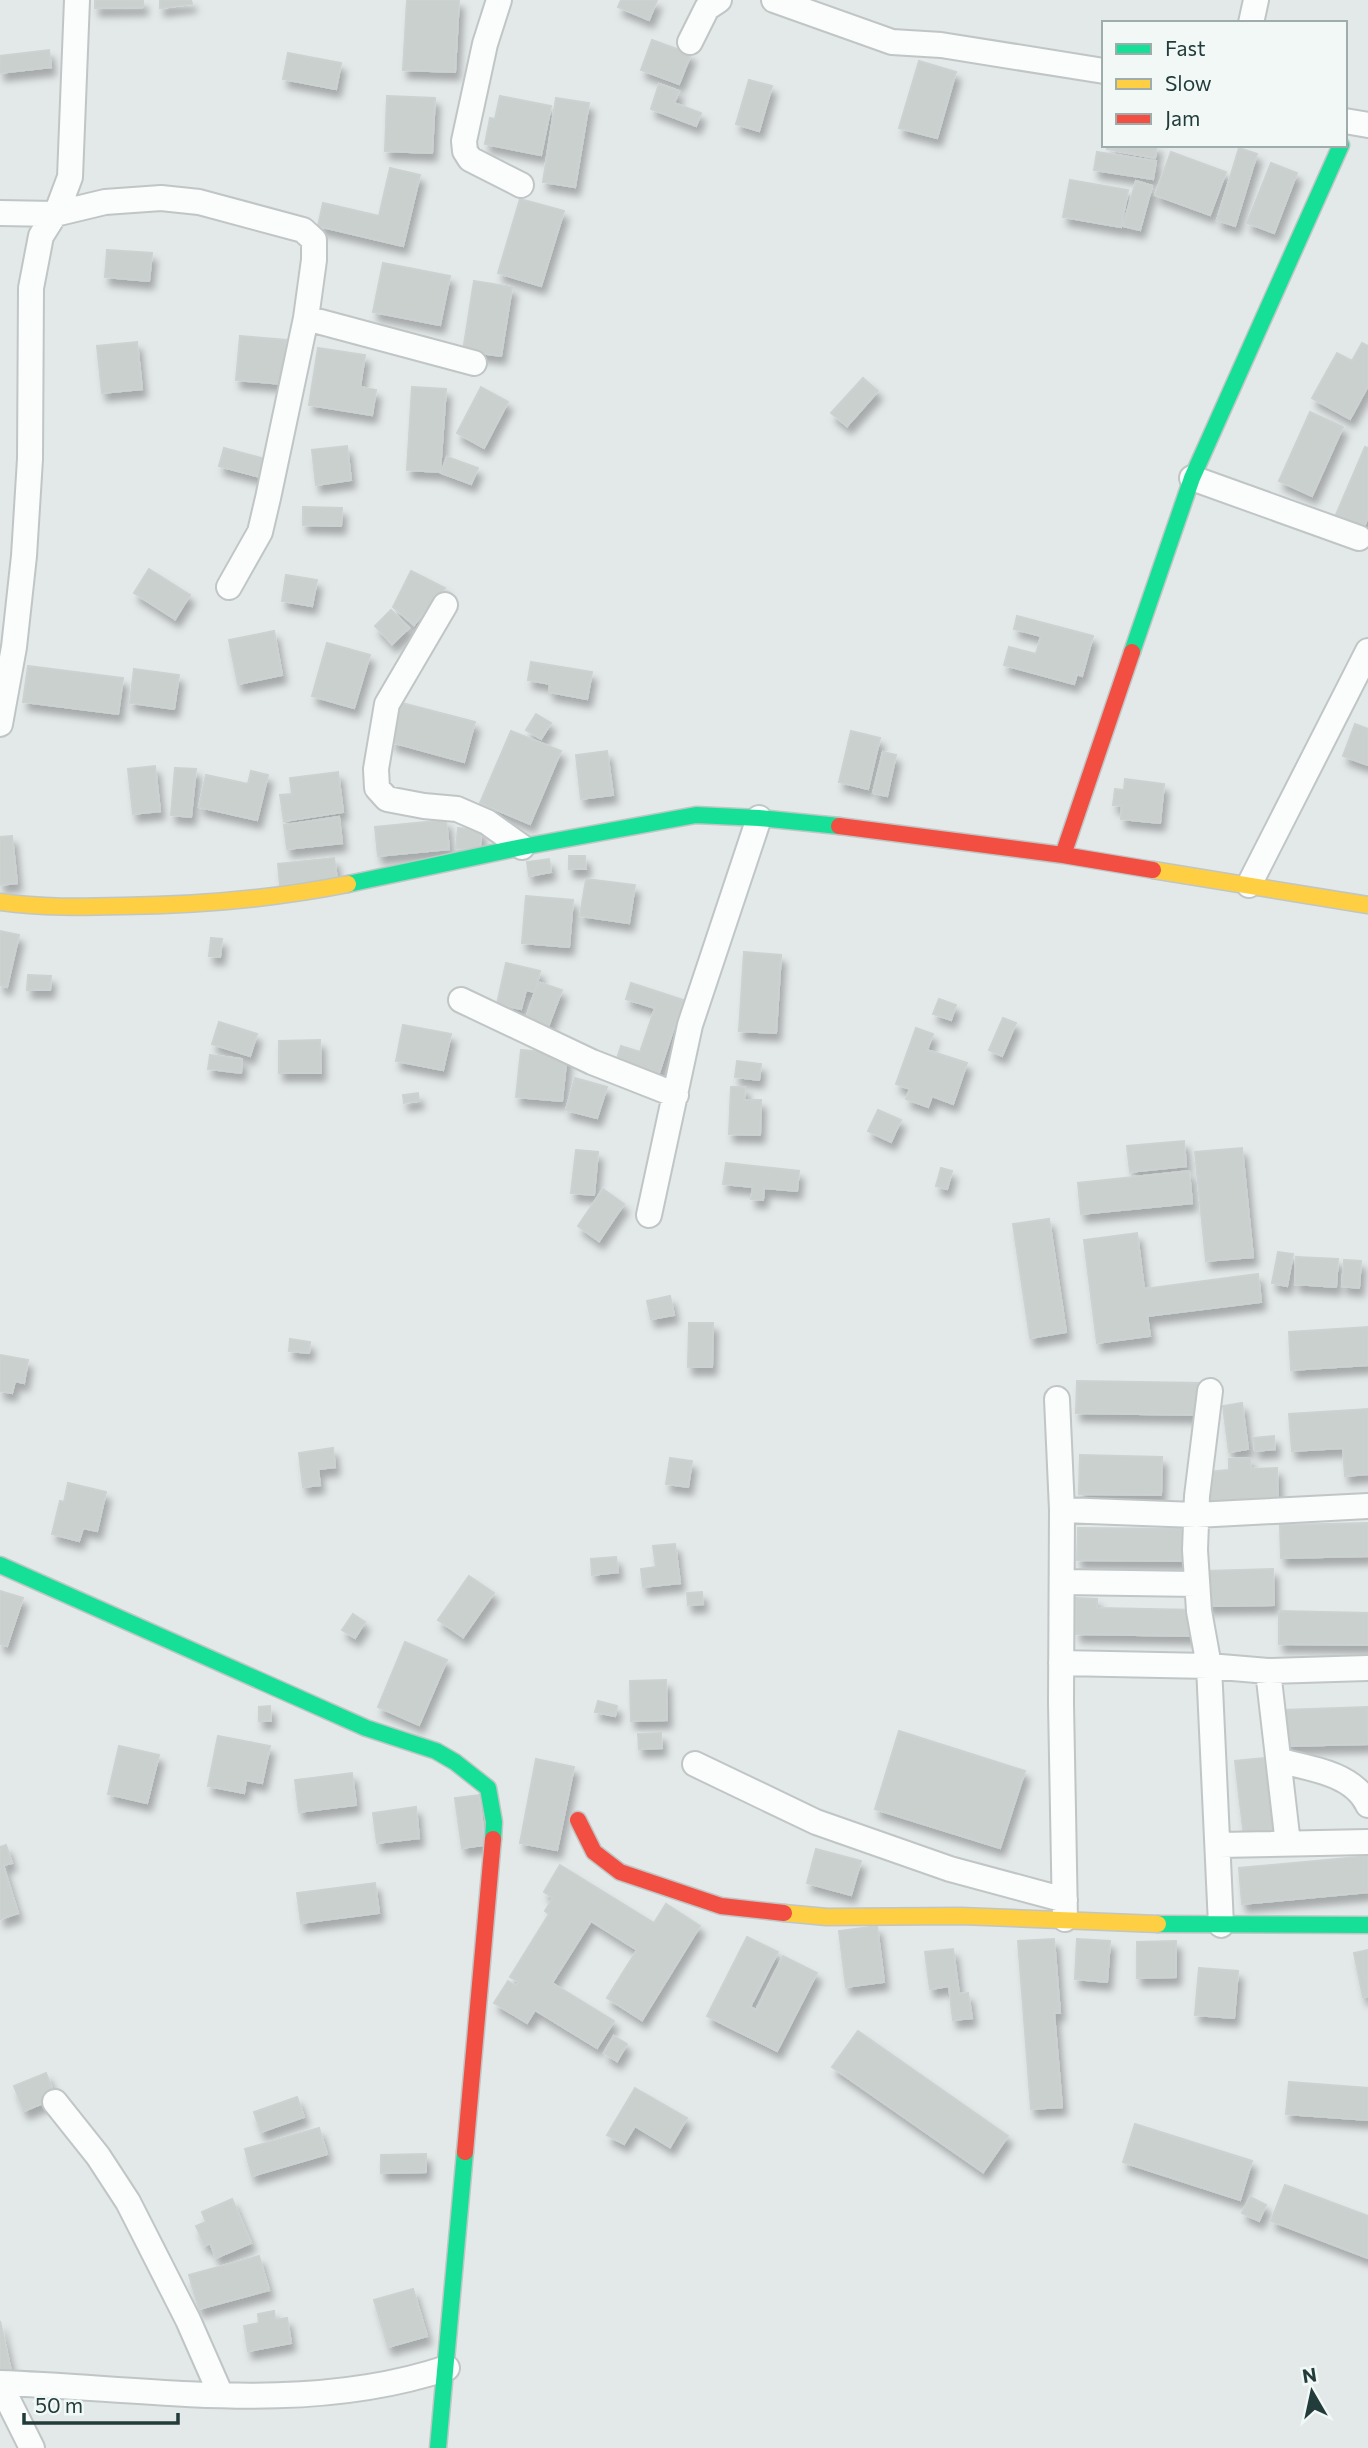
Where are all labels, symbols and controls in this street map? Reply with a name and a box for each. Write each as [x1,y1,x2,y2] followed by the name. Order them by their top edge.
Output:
[1102,21,1347,147] legend
[1165,35,1206,60] text: Fast
[1165,70,1212,95] text: Slow
[1165,105,1200,130] text: Jam
[1277,2357,1347,2427] north arrow
[1300,2362,1318,2387] text: N
[24,2382,178,2426] scale bar
[35,2392,83,2417] text: 50 m

